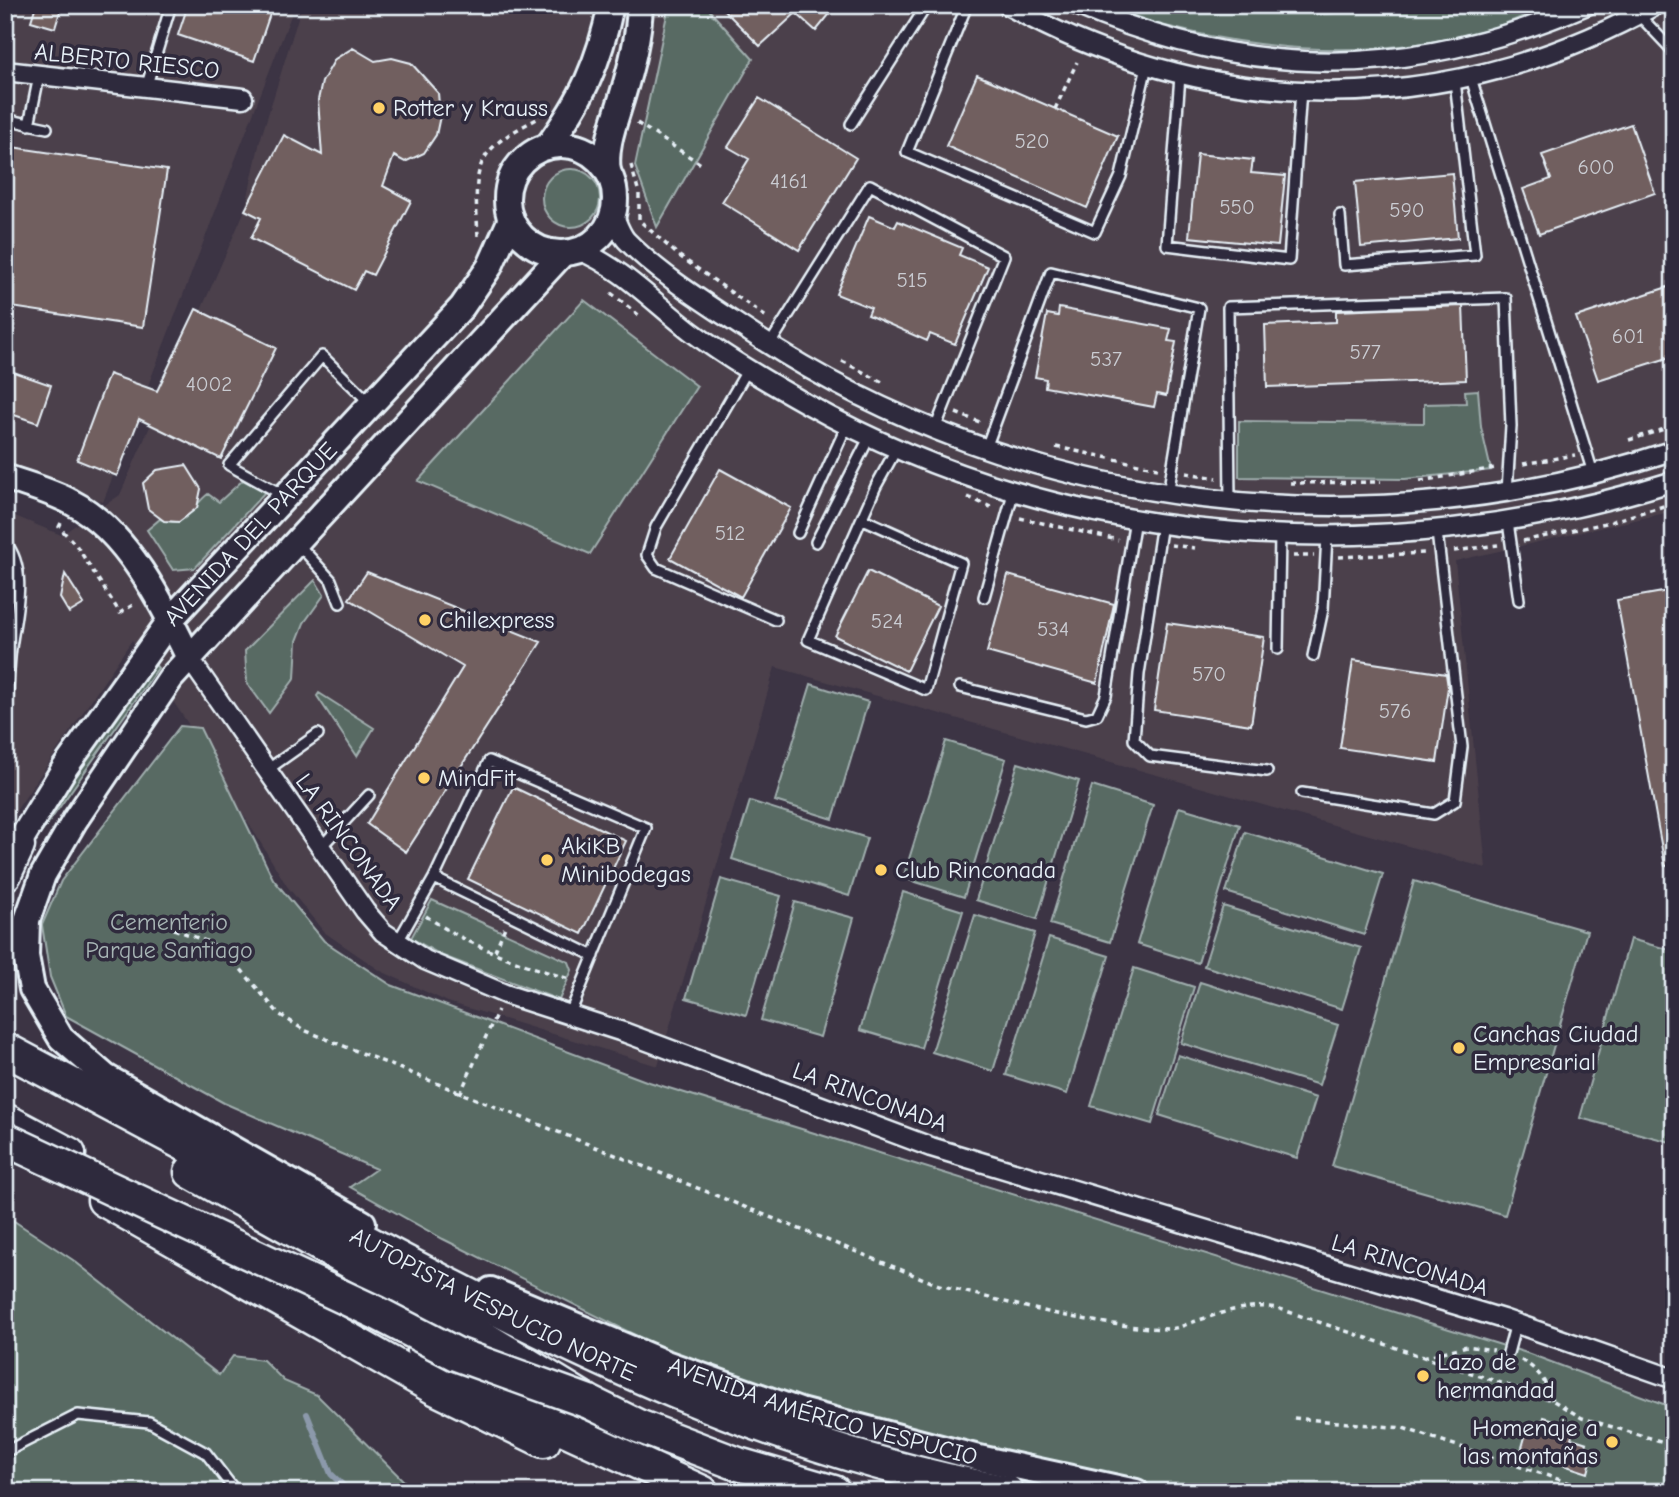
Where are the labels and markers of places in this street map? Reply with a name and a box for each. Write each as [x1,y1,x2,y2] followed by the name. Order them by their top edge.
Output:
[393,94,548,122] place label: Rotter y Krauss
[371,100,387,116] marker: Rotter y Krauss
[439,606,555,634] place label: Chilexpress
[417,612,433,628] marker: Chilexpress
[438,764,517,792] place label: MindFit
[416,770,432,786] marker: MindFit
[561,832,691,888] place label: AkiKB Minibodegas
[539,852,555,868] marker: AkiKB Minibodegas
[895,856,1056,884] place label: Club Rinconada
[873,862,889,878] marker: Club Rinconada
[1473,1020,1638,1076] place label: Canchas Ciudad Empresarial
[1451,1040,1467,1056] marker: Canchas Ciudad Empresarial
[1437,1348,1555,1404] place label: Lazo de hermandad
[1415,1368,1431,1384] marker: Lazo de hermandad
[1462,1414,1598,1470] place label: Homenaje a las montañas
[1604,1434,1620,1450] marker: Homenaje a las montañas

